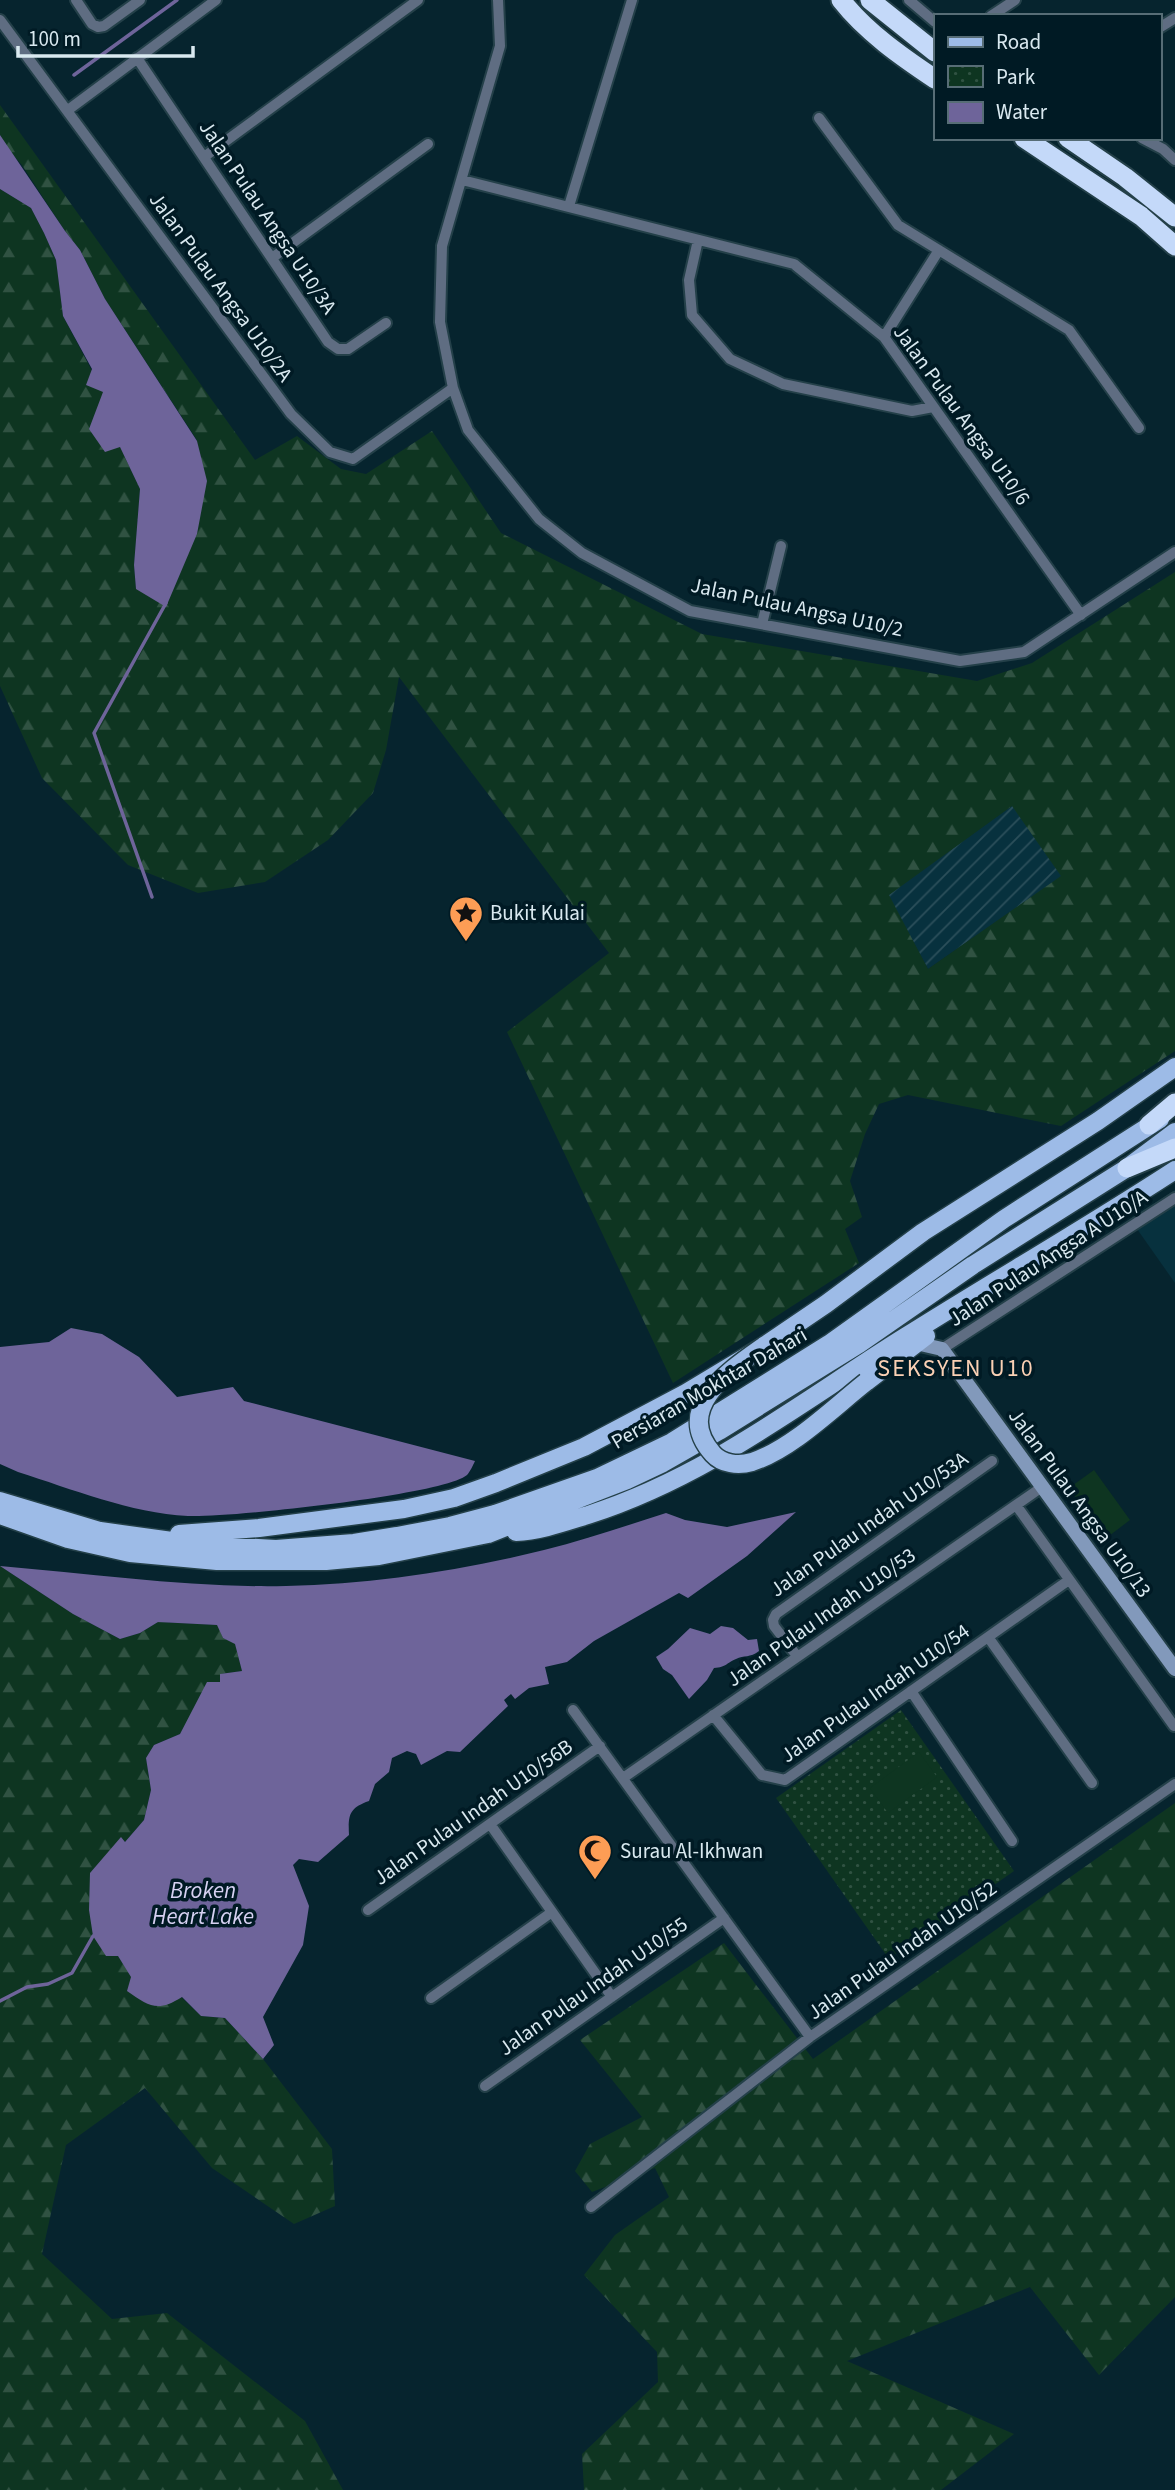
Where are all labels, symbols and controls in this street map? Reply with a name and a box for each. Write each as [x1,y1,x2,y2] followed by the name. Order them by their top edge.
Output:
[18,14,192,58] scale bar
[934,14,1161,140] legend
[28,24,81,54] text: 100 m
[996,27,1041,57] text: Road
[996,62,1036,92] text: Park
[996,97,1048,127] text: Water
[192,114,344,320] street label: Jalan Pulau Angsa U10/3A
[142,186,300,388] street label: Jalan Pulau Angsa U10/2A
[886,319,1038,511] street label: Jalan Pulau Angsa U10/6
[688,570,906,644] street label: Jalan Pulau Angsa U10/2
[447,894,485,943] place icon: Bukit Kulai
[490,898,585,928] place label: Bukit Kulai
[942,1182,1154,1334] street label: Jalan Pulau Angsa A U10/A
[605,1320,813,1456] street label: Persiaran Mokhtar Dahari
[877,1351,1035,1386] district label: SEKSYEN U10
[1001,1402,1159,1604] street label: Jalan Pulau Angsa U10/13
[764,1444,975,1604] street label: Jalan Pulau Indah U10/53A
[720,1540,922,1694] street label: Jalan Pulau Indah U10/53
[774,1616,976,1770] street label: Jalan Pulau Indah U10/54
[367,1732,579,1892] street label: Jalan Pulau Indah U10/56B
[576,1832,614,1881] mosque icon: Surau Al-Ikhwan
[620,1836,763,1866] place label: Surau Al-Ikhwan
[801,1873,1003,2027] street label: Jalan Pulau Indah U10/52
[152,1874,254,1933] water label: Broken Heart Lake
[492,1909,694,2063] street label: Jalan Pulau Indah U10/55

